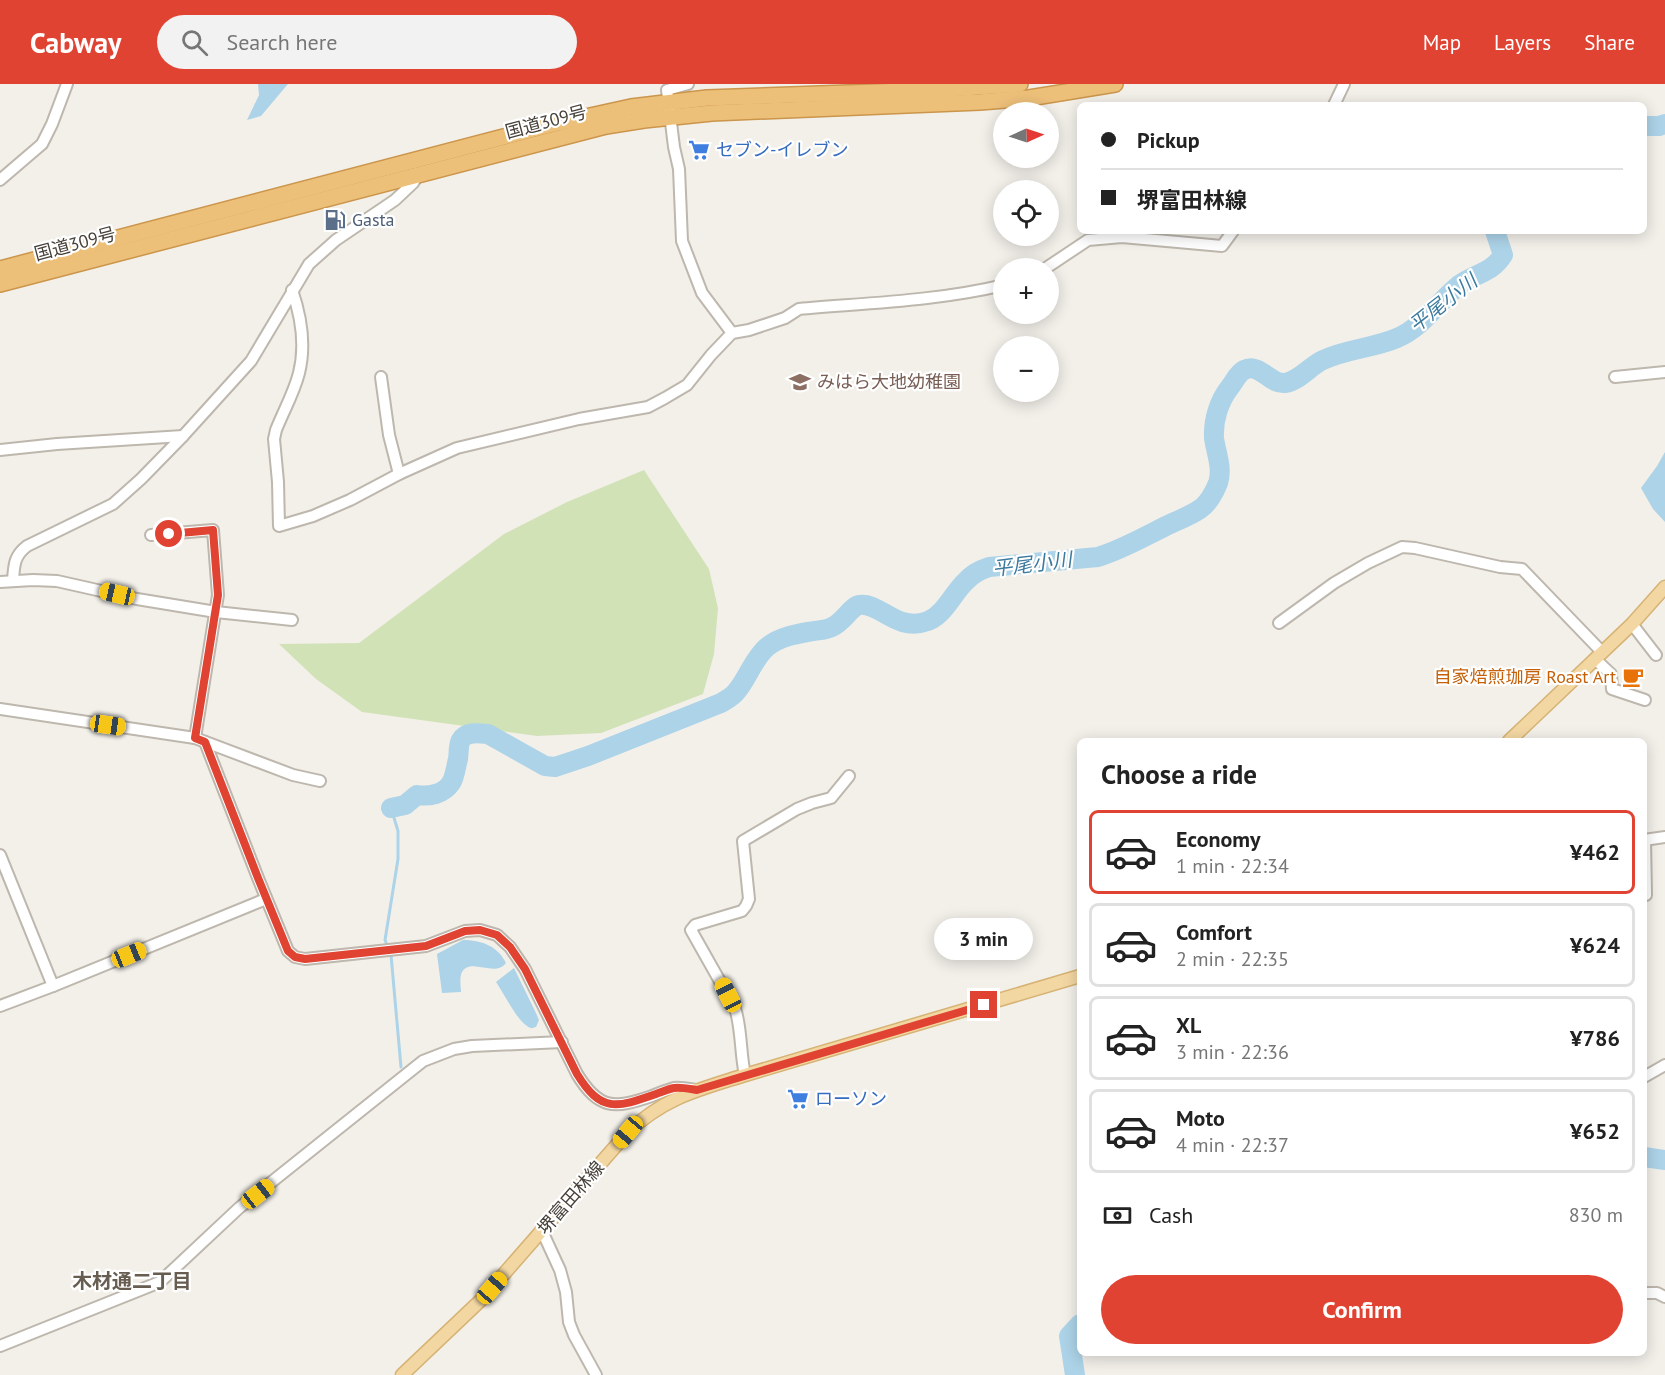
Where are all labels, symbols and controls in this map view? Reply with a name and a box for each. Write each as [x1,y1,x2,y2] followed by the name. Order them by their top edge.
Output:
[157,15,577,69] search box
[30,24,121,61] text: Cabway
[178,26,211,59] icon: search
[226,28,337,56] text: Search here
[1423,29,1461,56] text: Map
[1494,29,1551,56] text: Layers
[1584,29,1635,56] text: Share
[503,100,589,143] street label: 国道309号
[993,102,1059,168] north arrow
[993,102,1059,402] map controls
[1137,126,1200,154] text: Pickup
[687,138,711,162] supermarket icon: セブン-イレブン
[716,138,848,161] place label: セブン-イレブン
[993,180,1059,246] button: locate
[1137,186,1247,214] text: 堺富田林線
[323,208,347,232] fuel station icon: Gasta
[352,208,395,231] place label: Gasta
[32,222,118,265] street label: 国道309号
[993,258,1059,324] button: +
[1403,267,1484,338] water label: 平尾小川
[993,336,1059,402] button: −
[788,370,812,394] school or university icon: みはら大地幼稚園
[817,370,961,393] place label: みはら大地幼稚園
[155,520,182,547] route start
[991,546,1075,582] water label: 平尾小川
[97,581,137,607] car
[1434,665,1616,688] place label: 自家焙煎珈房 Roast Art
[1621,665,1645,689] cafe icon: 自家焙煎珈房 Roast Art
[89,714,127,736] car
[1101,757,1257,791] text: Choose a ride
[1104,825,1158,879] icon: car
[1176,825,1260,853] text: Economy
[1570,838,1620,866] text: ¥462
[1176,853,1289,879] text: 1 min · 22:34
[934,918,1034,960] callout: 3 min
[1104,918,1158,972] icon: car
[1176,918,1252,946] text: Comfort
[959,926,1008,952] text: 3 min
[1570,931,1620,959] text: ¥624
[109,940,149,970] car
[1176,946,1289,972] text: 2 min · 22:35
[712,975,744,1015] car
[970,991,997,1018] route end
[1104,1011,1158,1065] icon: car
[1176,1011,1201,1039] text: XL
[1570,1024,1620,1052] text: ¥786
[1176,1039,1289,1065] text: 3 min · 22:36
[786,1087,810,1111] supermarket icon: ローソン
[815,1087,887,1110] place label: ローソン
[1104,1104,1158,1158] icon: car
[1176,1104,1225,1132] text: Moto
[610,1112,646,1152] car
[1570,1117,1620,1145] text: ¥652
[1176,1132,1289,1158] text: 4 min · 22:37
[532,1156,609,1239] street label: 堺富田林線
[238,1176,278,1212] car
[1101,1199,1134,1232] icon: cash
[1149,1201,1193,1229] text: Cash
[1569,1202,1623,1228] text: 830 m
[72,1268,192,1294] district label: 木材通二丁目
[473,1269,511,1307] car
[1101,1275,1623,1344] button: Confirm

